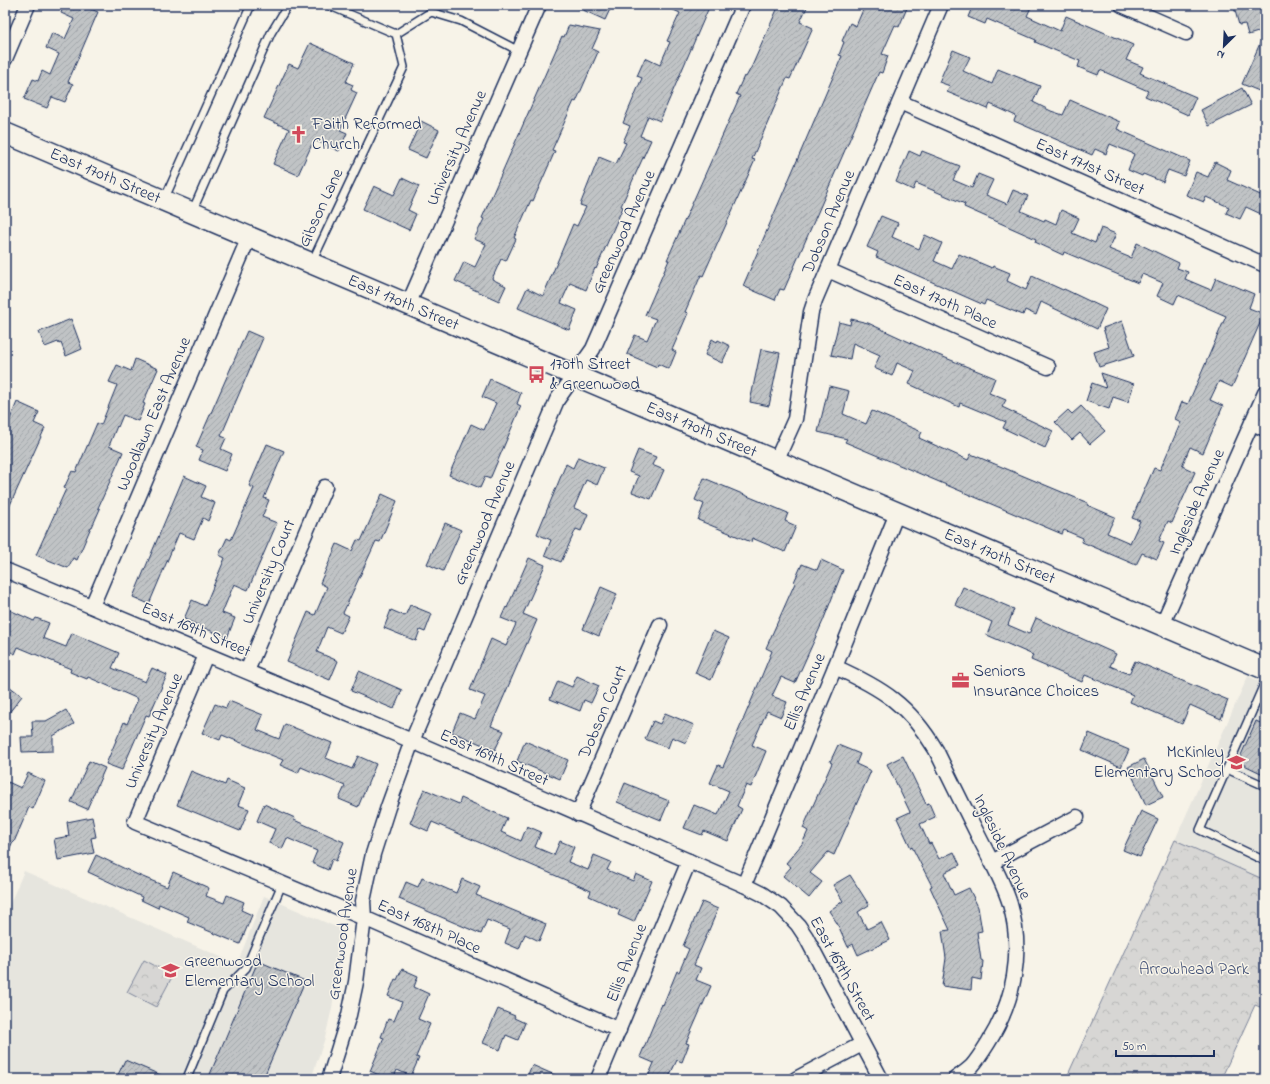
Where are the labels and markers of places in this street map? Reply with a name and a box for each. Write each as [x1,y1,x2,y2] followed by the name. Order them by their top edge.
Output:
[311,112,422,157] place label: Faith Reformed Church
[289,124,309,144] church icon: Faith Reformed Church
[550,352,640,397] place label: 170th Street & Greenwood
[527,364,547,384] bus stop icon: 170th Street & Greenwood
[973,659,1099,704] place label: Seniors Insurance Choices
[950,671,970,691] office icon: Seniors Insurance Choices
[1094,740,1224,786] place label: McKinley Elementary School
[1227,752,1247,772] school or university icon: McKinley Elementary School
[184,949,315,995] place label: Greenwood Elementary School
[161,961,181,981] school or university icon: Greenwood Elementary School

